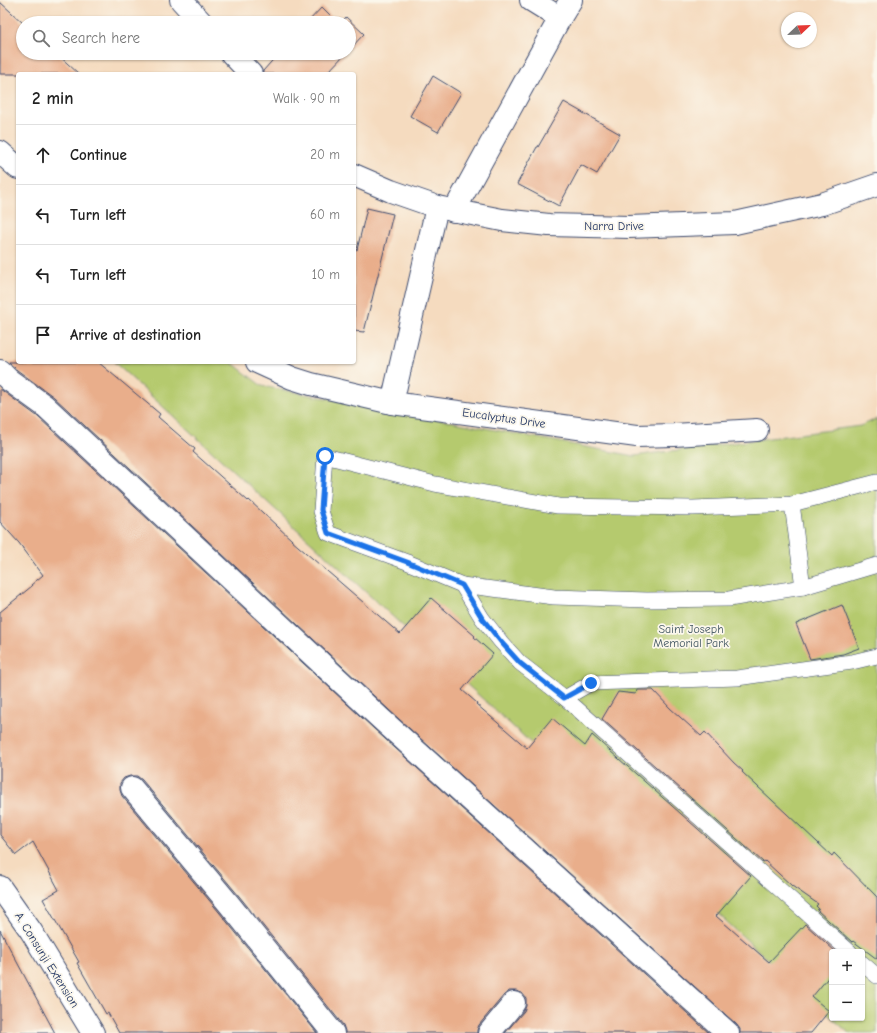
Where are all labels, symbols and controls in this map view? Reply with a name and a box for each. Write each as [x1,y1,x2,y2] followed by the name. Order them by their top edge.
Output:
[781,12,817,48] north arrow
[16,16,356,60] search box
[30,27,52,49] icon: search
[62,29,140,47] text: Search here
[32,89,73,108] text: 2 min
[273,91,340,106] text: Walk · 90 m
[32,144,54,166] icon: ahead
[70,146,127,164] text: Continue
[310,147,340,162] text: 20 m
[32,204,54,226] icon: left
[70,206,126,224] text: Turn left
[310,207,340,222] text: 60 m
[584,219,644,233] street label: Narra Drive
[32,264,54,286] icon: left
[70,266,126,284] text: Turn left
[312,267,340,282] text: 10 m
[32,324,54,346] icon: arrive
[70,326,201,344] text: Arrive at destination
[461,405,547,431] street label: Eucalyptus Drive
[316,447,334,465] route start
[653,622,729,650] park label: Saint Joseph Memorial Park
[582,674,600,692] route end
[12,910,82,1010] street label: A. Consunji Extension
[829,949,865,1021] map controls
[829,949,865,985] button: +
[829,985,865,1021] button: −

